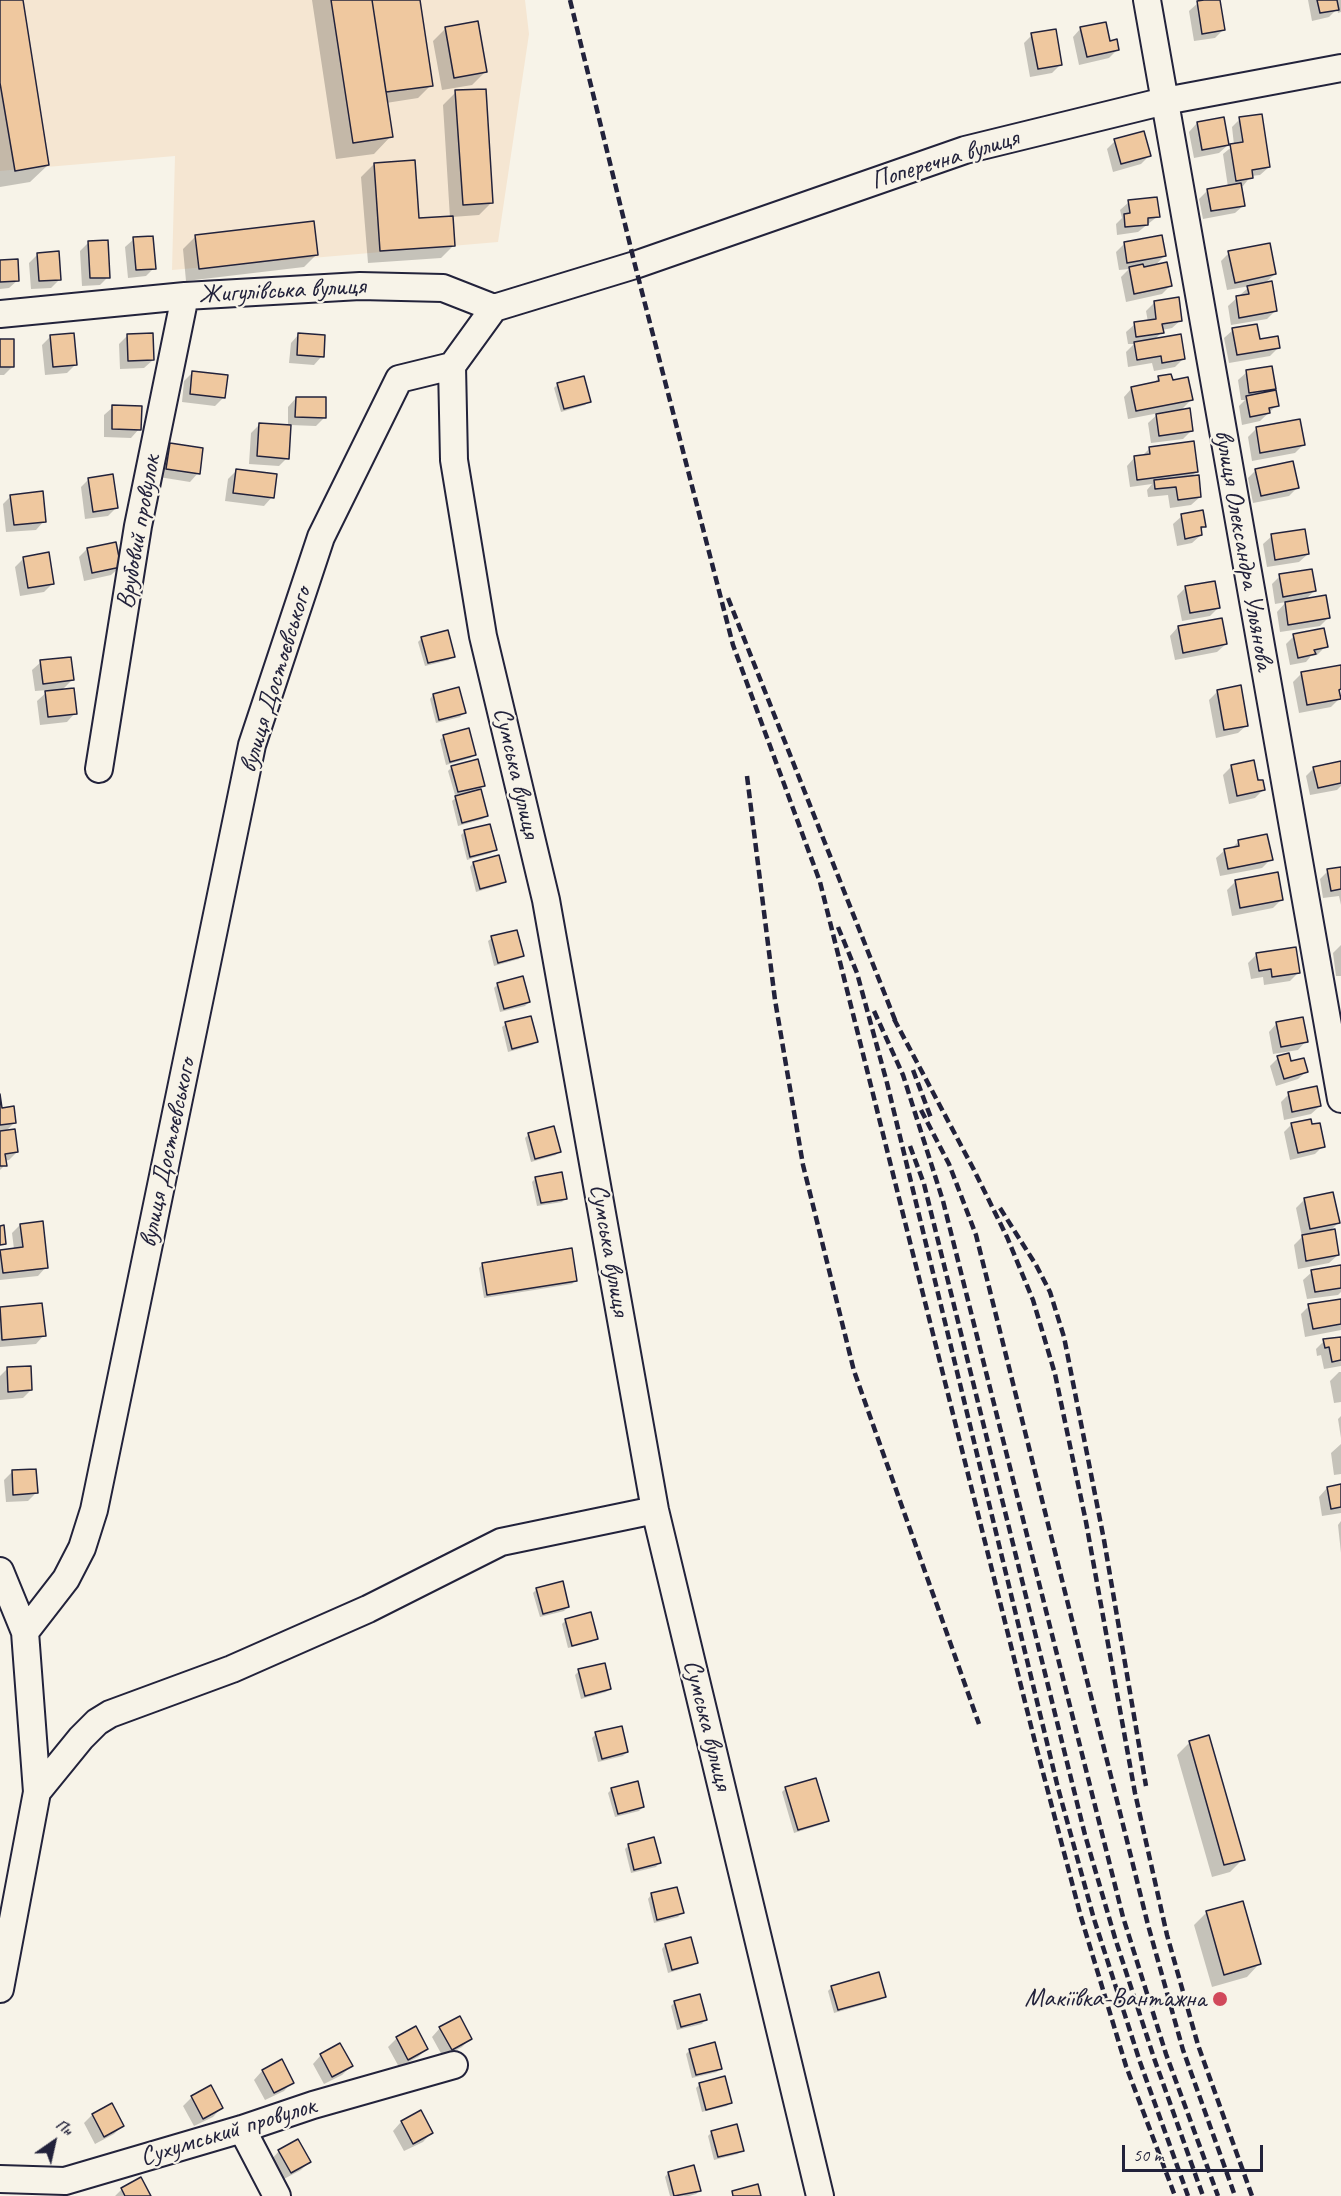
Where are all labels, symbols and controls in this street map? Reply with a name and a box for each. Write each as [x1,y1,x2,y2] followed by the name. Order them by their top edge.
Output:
[867,123,1023,197] street label: Поперечна вулиця
[198,271,366,311] street label: Жигулівська вулиця
[1206,427,1280,673] street label: вулиця Олександра Ульянова
[110,453,168,611] street label: Врубовий провулок
[233,583,319,777] street label: вулиця Достоєвського
[486,704,546,842] street label: Сумська вулиця
[133,1056,203,1250] street label: вулиця Достоєвського
[582,1182,636,1318] street label: Сумська вулиця
[676,1656,738,1794] street label: Сумська вулиця
[1025,1983,1206,2015] place label: Макіївка-Вантажна
[1211,1990,1229,2008] marker: Макіївка-Вантажна
[136,2090,320,2174] street label: Сухумський провулок
[24,2112,84,2172] north arrow
[52,2114,77,2140] text: Пн
[1125,2133,1266,2171] scale bar
[1133,2144,1164,2166] text: 50 m

